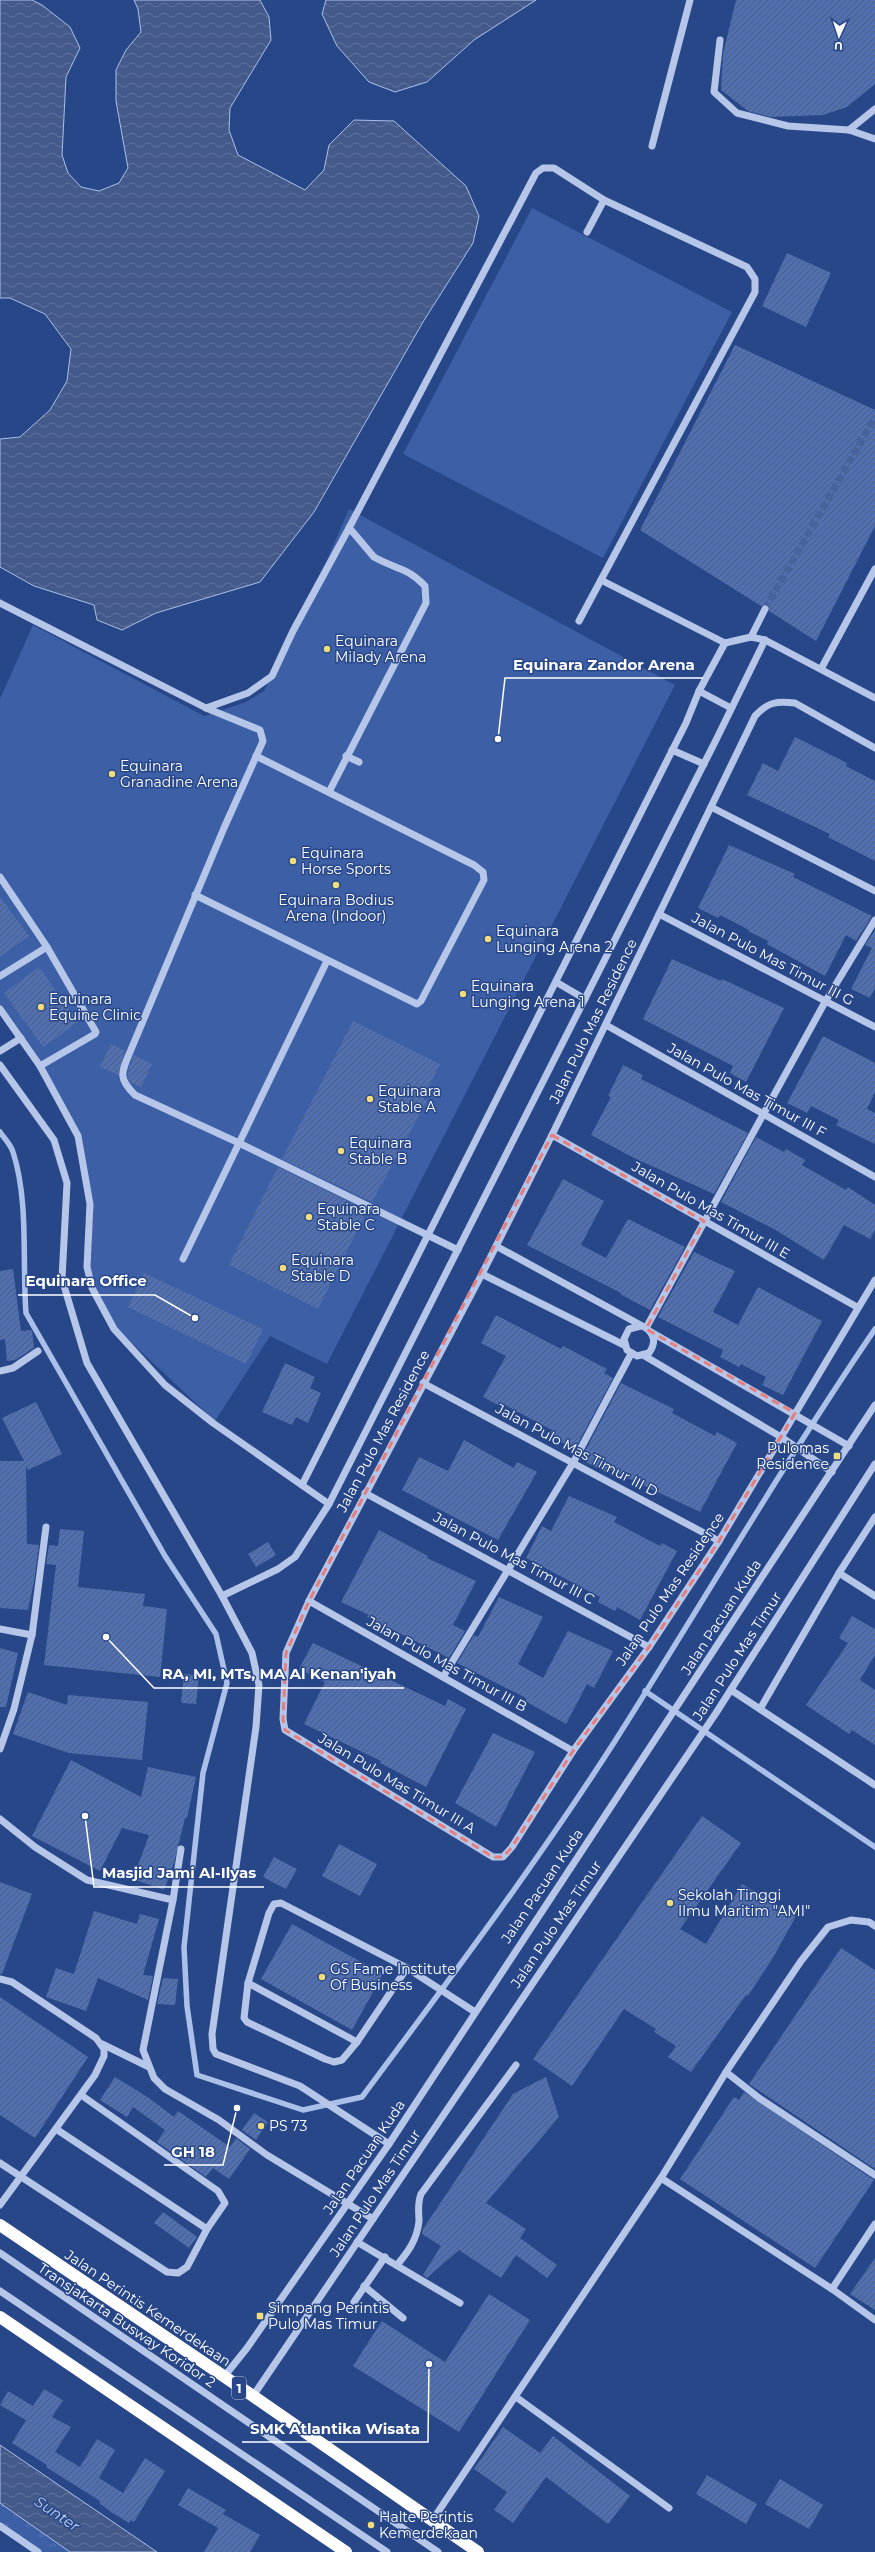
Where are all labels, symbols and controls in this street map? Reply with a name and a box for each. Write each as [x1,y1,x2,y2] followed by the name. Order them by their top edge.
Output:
[819,16,859,56] north arrow
[834,39,843,53] text: U
[335,632,427,666] place label: Equinara Milady Arena
[322,644,332,654] marker: Equinara Milady Arena
[505,651,703,678] callout: Equinara Zandor Arena
[513,655,695,674] text: Equinara Zandor Arena
[120,757,238,791] place label: Equinara Granadine Arena
[107,769,117,779] marker: Equinara Granadine Arena
[301,844,391,878] place label: Equinara Horse Sports
[288,856,298,866] marker: Equinara Horse Sports
[331,880,341,890] marker: Equinara Bodius Arena (Indoor)
[278,891,394,925] place label: Equinara Bodius Arena (Indoor)
[688,908,857,1009] street label: Jalan Pulo Mas Timur III G
[496,922,612,956] place label: Equinara Lunging Arena 2
[483,934,493,944] marker: Equinara Lunging Arena 2
[545,936,641,1107] street label: Jalan Pulo Mas Residence
[471,977,584,1011] place label: Equinara Lunging Arena 1
[458,989,468,999] marker: Equinara Lunging Arena 1
[49,990,141,1024] place label: Equinara Equine Clinic
[36,1002,46,1012] marker: Equinara Equine Clinic
[664,1038,830,1141] street label: Jalan Pulo Mas Timur III F
[378,1082,441,1116] place label: Equinara Stable A
[365,1094,375,1104] marker: Equinara Stable A
[349,1134,412,1168] place label: Equinara Stable B
[336,1146,346,1156] marker: Equinara Stable B
[628,1157,793,1263] street label: Jalan Pulo Mas Timur III E
[317,1200,380,1234] place label: Equinara Stable C
[304,1212,314,1222] marker: Equinara Stable C
[291,1251,354,1285] place label: Equinara Stable D
[278,1263,288,1273] marker: Equinara Stable D
[18,1268,155,1295] callout: Equinara Office
[25,1271,147,1290] text: Equinara Office
[332,1347,433,1516] street label: Jalan Pulo Mas Residence
[492,1399,661,1501] street label: Jalan Pulo Mas Timur III D
[756,1439,829,1473] place label: Pulomas Residence
[832,1451,842,1461] marker: Pulomas Residence
[429,1507,598,1608] street label: Jalan Pulo Mas Timur III C
[611,1509,728,1670] street label: Jalan Pulo Mas Residence
[676,1556,765,1679] street label: Jalan Pacuan Kuda
[688,1588,786,1725] street label: Jalan Pulo Mas Timur
[363,1612,530,1716] street label: Jalan Pulo Mas Timur III B
[154,1661,404,1688] callout: RA, MI, MTs, MA Al Kenan'iyah
[162,1664,396,1683] text: RA, MI, MTs, MA Al Kenan'iyah
[314,1728,480,1838] street label: Jalan Pulo Mas Timur III A
[496,1825,587,1947] street label: Jalan Pacuan Kuda
[506,1857,606,1992] street label: Jalan Pulo Mas Timur
[94,1860,264,1887] callout: Masjid Jami Al-Ilyas
[102,1863,256,1882] text: Masjid Jami Al-Ilyas
[678,1886,810,1920] place label: Sekolah Tinggi Ilmu Maritim "AMI"
[665,1898,675,1908] marker: Sekolah Tinggi Ilmu Maritim "AMI"
[330,1960,456,1994] place label: GS Fame Institute Of Business
[317,1972,327,1982] marker: GS Fame Institute Of Business
[318,2096,409,2218] street label: Jalan Pacuan Kuda
[269,2117,307,2135] place label: PS 73
[256,2121,266,2131] marker: PS 73
[325,2126,425,2261] street label: Jalan Pulo Mas Timur
[164,2138,223,2165] callout: GH 18
[171,2142,215,2161] text: GH 18
[61,2245,234,2370] street label: Jalan Perintis Kemerdekaan
[35,2259,219,2391] street label: Transjakarta Busway Koridor 2
[268,2299,389,2333] place label: Simpang Perintis Pulo Mas Timur
[255,2311,265,2321] marker: Simpang Perintis Pulo Mas Timur
[232,2377,246,2399] road number: 1
[242,2415,428,2442] callout: SMK Atlantika Wisata
[250,2419,420,2438] text: SMK Atlantika Wisata
[31,2492,84,2536] water label: Sunter
[379,2508,478,2542] place label: Halte Perintis Kemerdekaan
[366,2520,376,2530] marker: Halte Perintis Kemerdekaan

